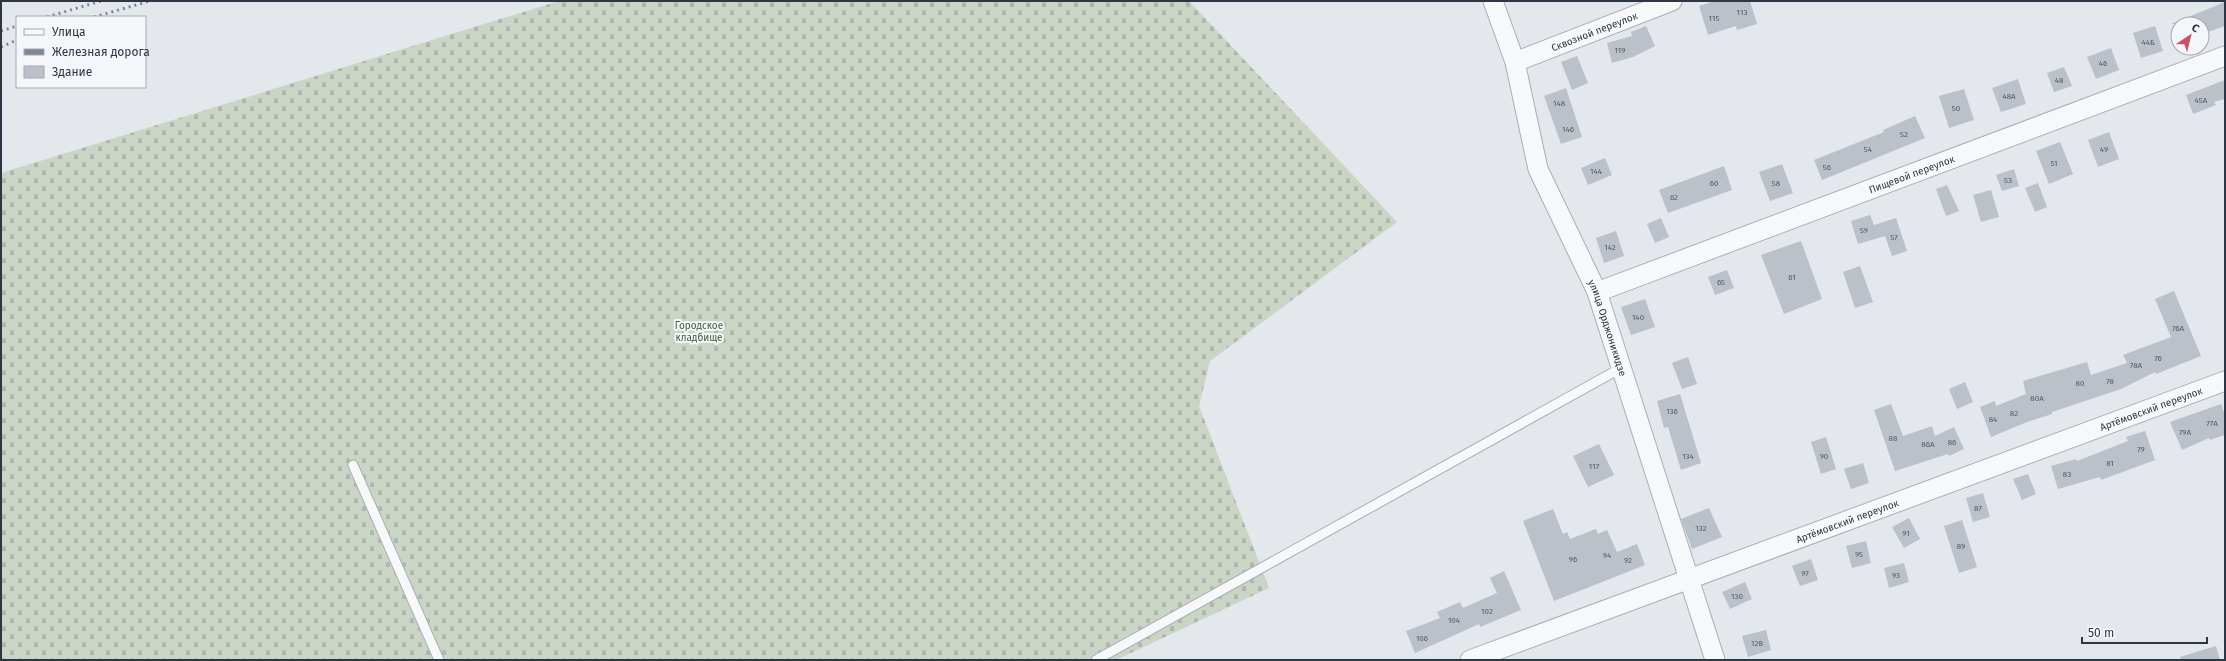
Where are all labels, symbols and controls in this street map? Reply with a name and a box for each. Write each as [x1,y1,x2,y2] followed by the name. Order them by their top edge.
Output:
[1737,8,1747,17] house number: 113
[1550,10,1640,54] street label: Сквозной переулок
[1709,14,1719,23] house number: 115
[16,16,146,88] legend
[2170,16,2210,56] north arrow
[2189,21,2202,36] text: С
[52,25,86,39] text: Улица
[2141,38,2155,47] house number: 44Б
[52,45,150,59] text: Железная дорога
[1614,46,1626,55] house number: 119
[2099,59,2107,68] house number: 46
[52,65,92,79] text: Здание
[2055,76,2064,85] house number: 48
[2002,92,2016,101] house number: 48А
[2195,96,2208,105] house number: 45А
[1553,99,1566,108] house number: 148
[1952,104,1961,113] house number: 50
[1562,125,1574,134] house number: 146
[1900,130,1908,139] house number: 52
[1864,145,1873,154] house number: 54
[2100,145,2108,154] house number: 49
[1867,153,1957,196] street label: Пищевой переулок
[2050,159,2058,168] house number: 51
[1823,163,1831,172] house number: 56
[1590,167,1603,176] house number: 144
[2004,176,2012,185] house number: 53
[1710,179,1719,188] house number: 60
[1772,179,1781,188] house number: 58
[1670,193,1678,202] house number: 62
[1860,226,1868,235] house number: 59
[1890,233,1898,242] house number: 57
[1604,243,1616,252] house number: 142
[1788,273,1796,282] house number: 61
[1585,278,1629,378] street label: улица Орджоникидзе
[1717,278,1725,287] house number: 65
[1632,313,1645,322] house number: 140
[675,320,723,344] park label: Городское кладбище
[2172,324,2185,333] house number: 76А
[2154,354,2162,363] house number: 76
[2130,361,2143,370] house number: 78А
[2106,377,2114,386] house number: 78
[2076,379,2085,388] house number: 80
[2098,385,2205,434] street label: Артёмовский переулок
[2030,394,2044,403] house number: 80А
[1666,407,1678,416] house number: 136
[2010,409,2018,418] house number: 82
[1989,415,1998,424] house number: 84
[2206,419,2218,428] house number: 77А
[2179,428,2191,437] house number: 79А
[1889,434,1898,443] house number: 88
[1948,438,1956,447] house number: 86
[1921,440,1935,449] house number: 86А
[2137,445,2145,454] house number: 79
[1682,452,1695,461] house number: 134
[1820,452,1829,461] house number: 90
[2106,459,2114,468] house number: 81
[1589,462,1600,471] house number: 117
[2063,470,2071,479] house number: 83
[1795,497,1901,546] street label: Артёмовский переулок
[1974,504,1982,513] house number: 87
[1695,524,1707,533] house number: 132
[1902,529,1910,538] house number: 91
[1957,542,1965,551] house number: 89
[1855,550,1863,559] house number: 95
[1603,551,1612,560] house number: 94
[1569,555,1577,564] house number: 96
[1624,556,1632,565] house number: 92
[1801,569,1809,578] house number: 97
[1892,571,1900,580] house number: 93
[1731,592,1743,601] house number: 130
[1481,607,1493,616] house number: 102
[1448,616,1461,625] house number: 104
[2082,619,2207,645] scale bar
[2088,626,2114,640] text: 50 m
[1416,634,1428,643] house number: 106
[1751,639,1764,648] house number: 128

